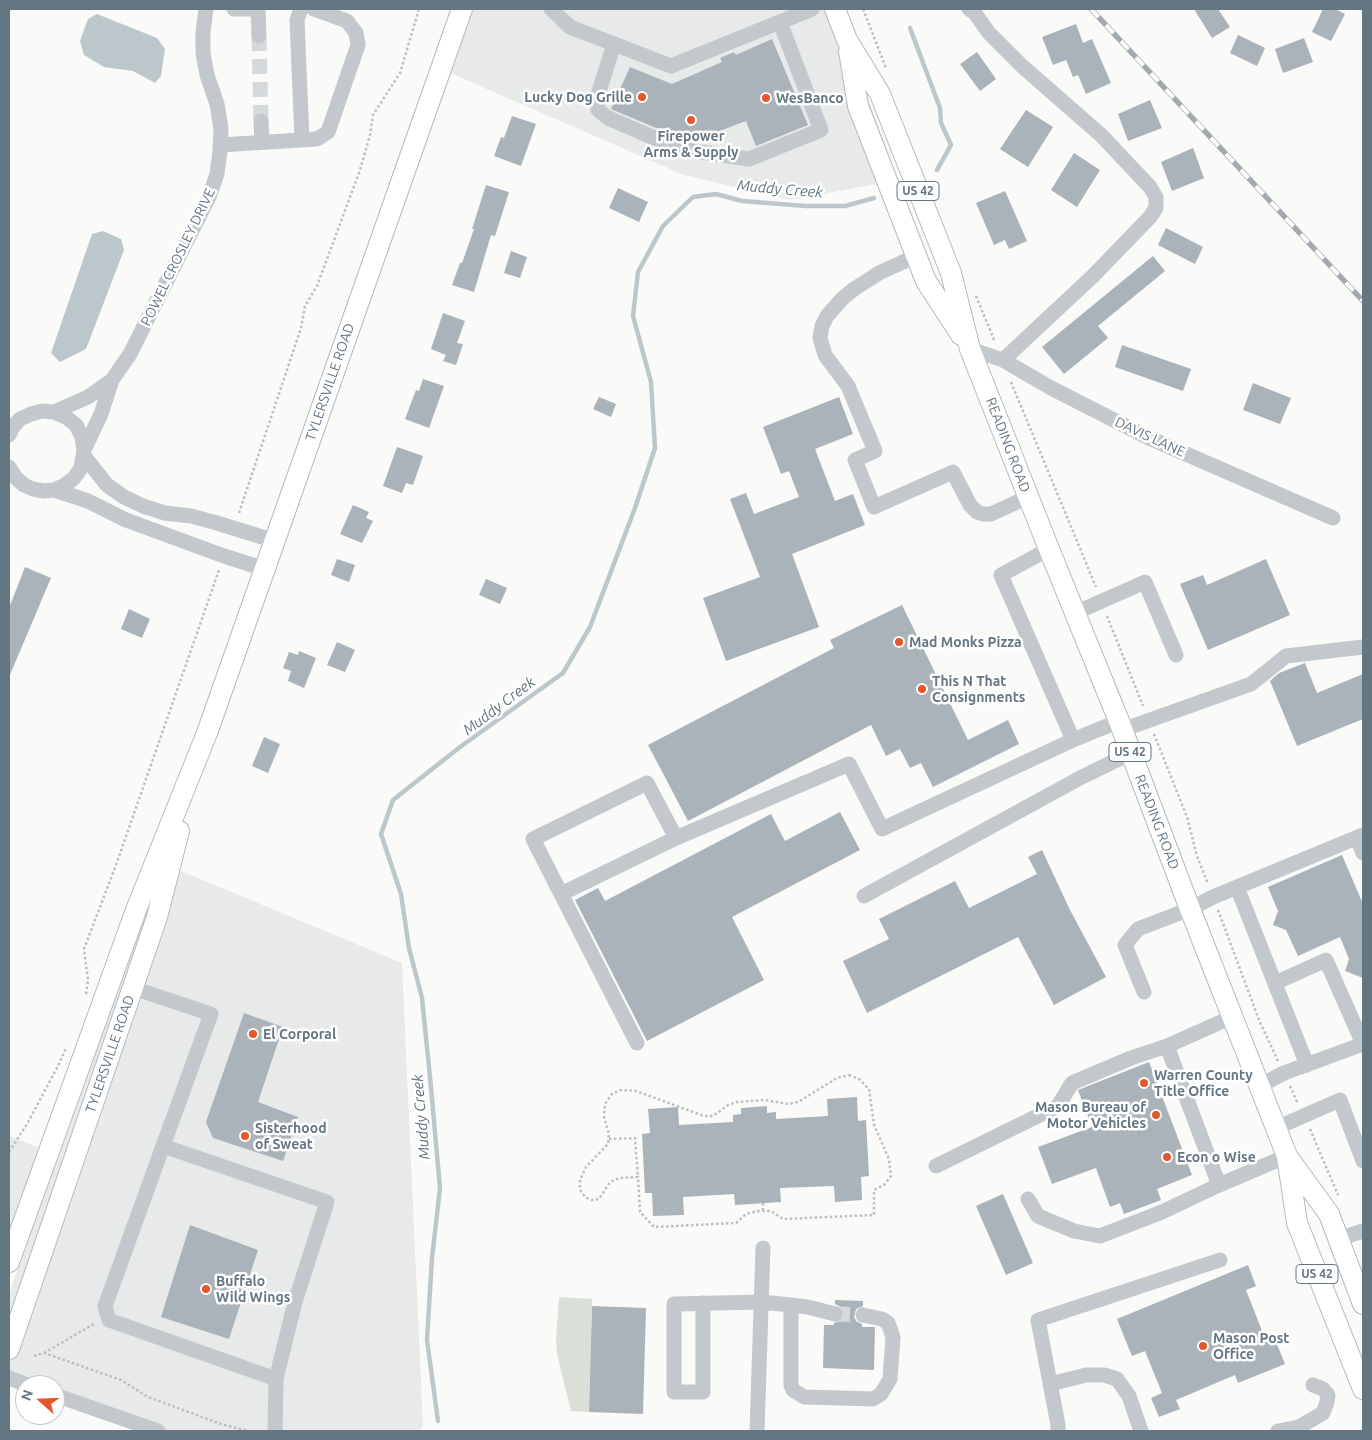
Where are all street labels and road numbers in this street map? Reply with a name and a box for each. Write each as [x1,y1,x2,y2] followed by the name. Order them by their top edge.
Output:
[897,182,939,200] road number: US 42
[137,185,219,329] street label: POWEL CROSLEY DRIVE
[302,321,358,443] street label: TYLERSVILLE ROAD
[982,395,1034,495] street label: READING ROAD
[1112,413,1188,461] street label: DAVIS LANE
[1109,742,1151,762] road number: US 42
[1131,772,1183,872] street label: READING ROAD
[82,993,138,1115] street label: TYLERSVILLE ROAD
[1296,1264,1338,1284] road number: US 42

